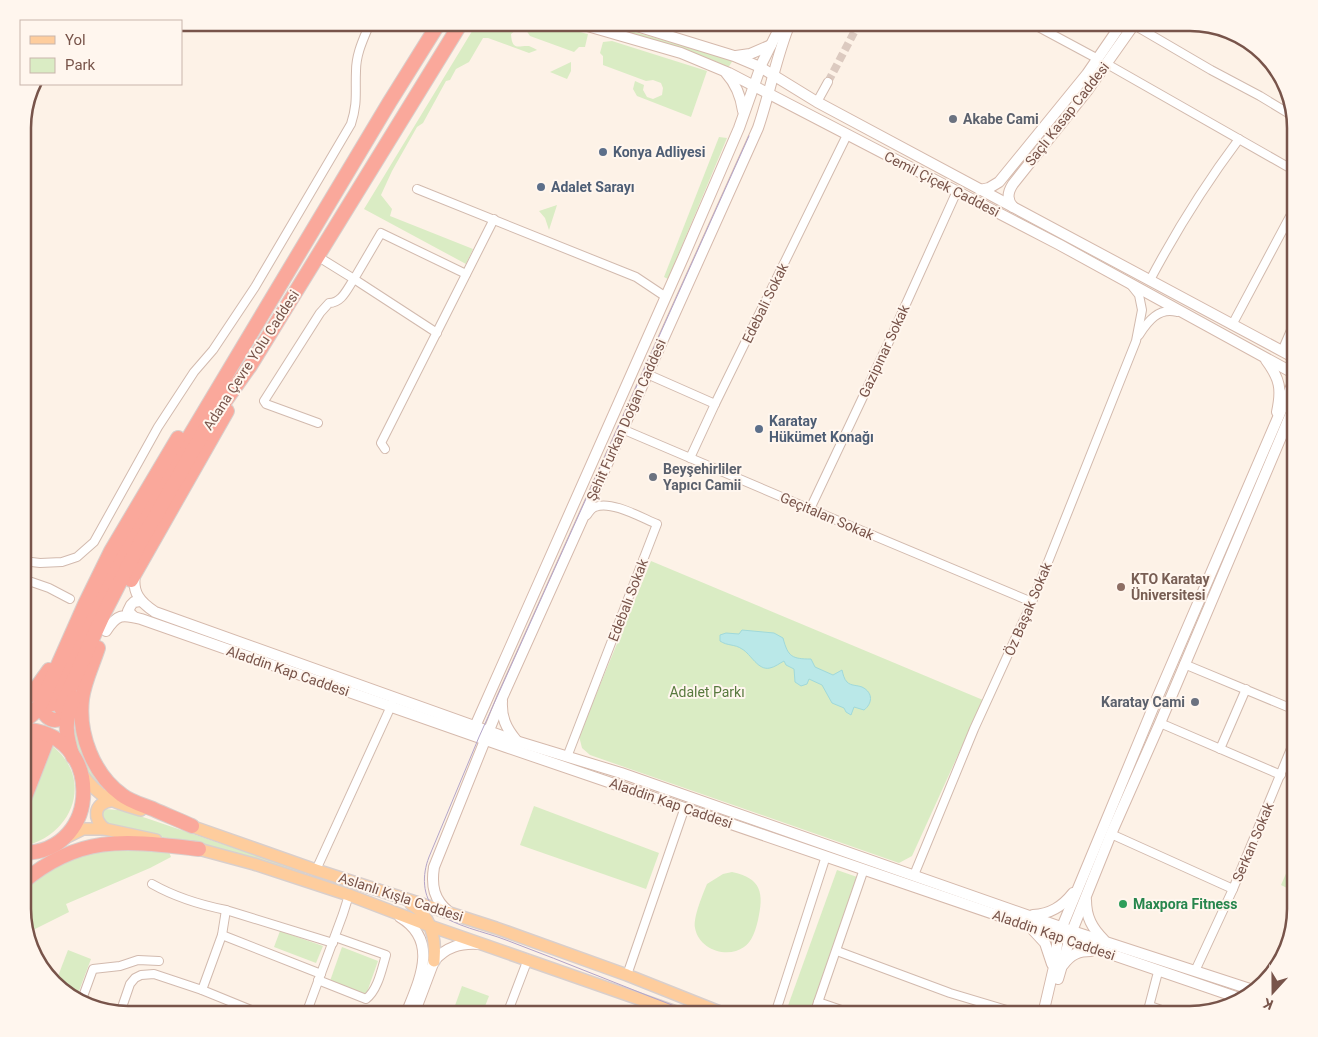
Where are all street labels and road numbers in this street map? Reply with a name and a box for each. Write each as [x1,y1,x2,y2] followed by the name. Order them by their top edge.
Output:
[1022,59,1112,169] street label: Saçlı Kasap Caddesi
[882,148,1002,220] street label: Cemil Çiçek Caddesi
[739,260,792,346] street label: Edebali Sokak
[200,287,302,433] street label: Adana Çevre Yolu Caddesi
[856,301,913,400] street label: Gazipınar Sokak
[583,337,669,503] street label: Şehit Furkan Doğan Caddesi
[778,489,877,543] street label: Geçitalan Sokak
[605,556,651,644] street label: Edebalı Sokak
[1001,559,1055,658] street label: Öz Başak Sokak
[224,642,352,700] street label: Aladdin Kap Caddesi
[607,774,735,832] street label: Aladdin Kap Caddesi
[1229,799,1277,884] street label: Serkan Sokak
[337,869,465,925] street label: Aslanlı Kışla Caddesi
[990,906,1118,964] street label: Aladdin Kap Caddesi

